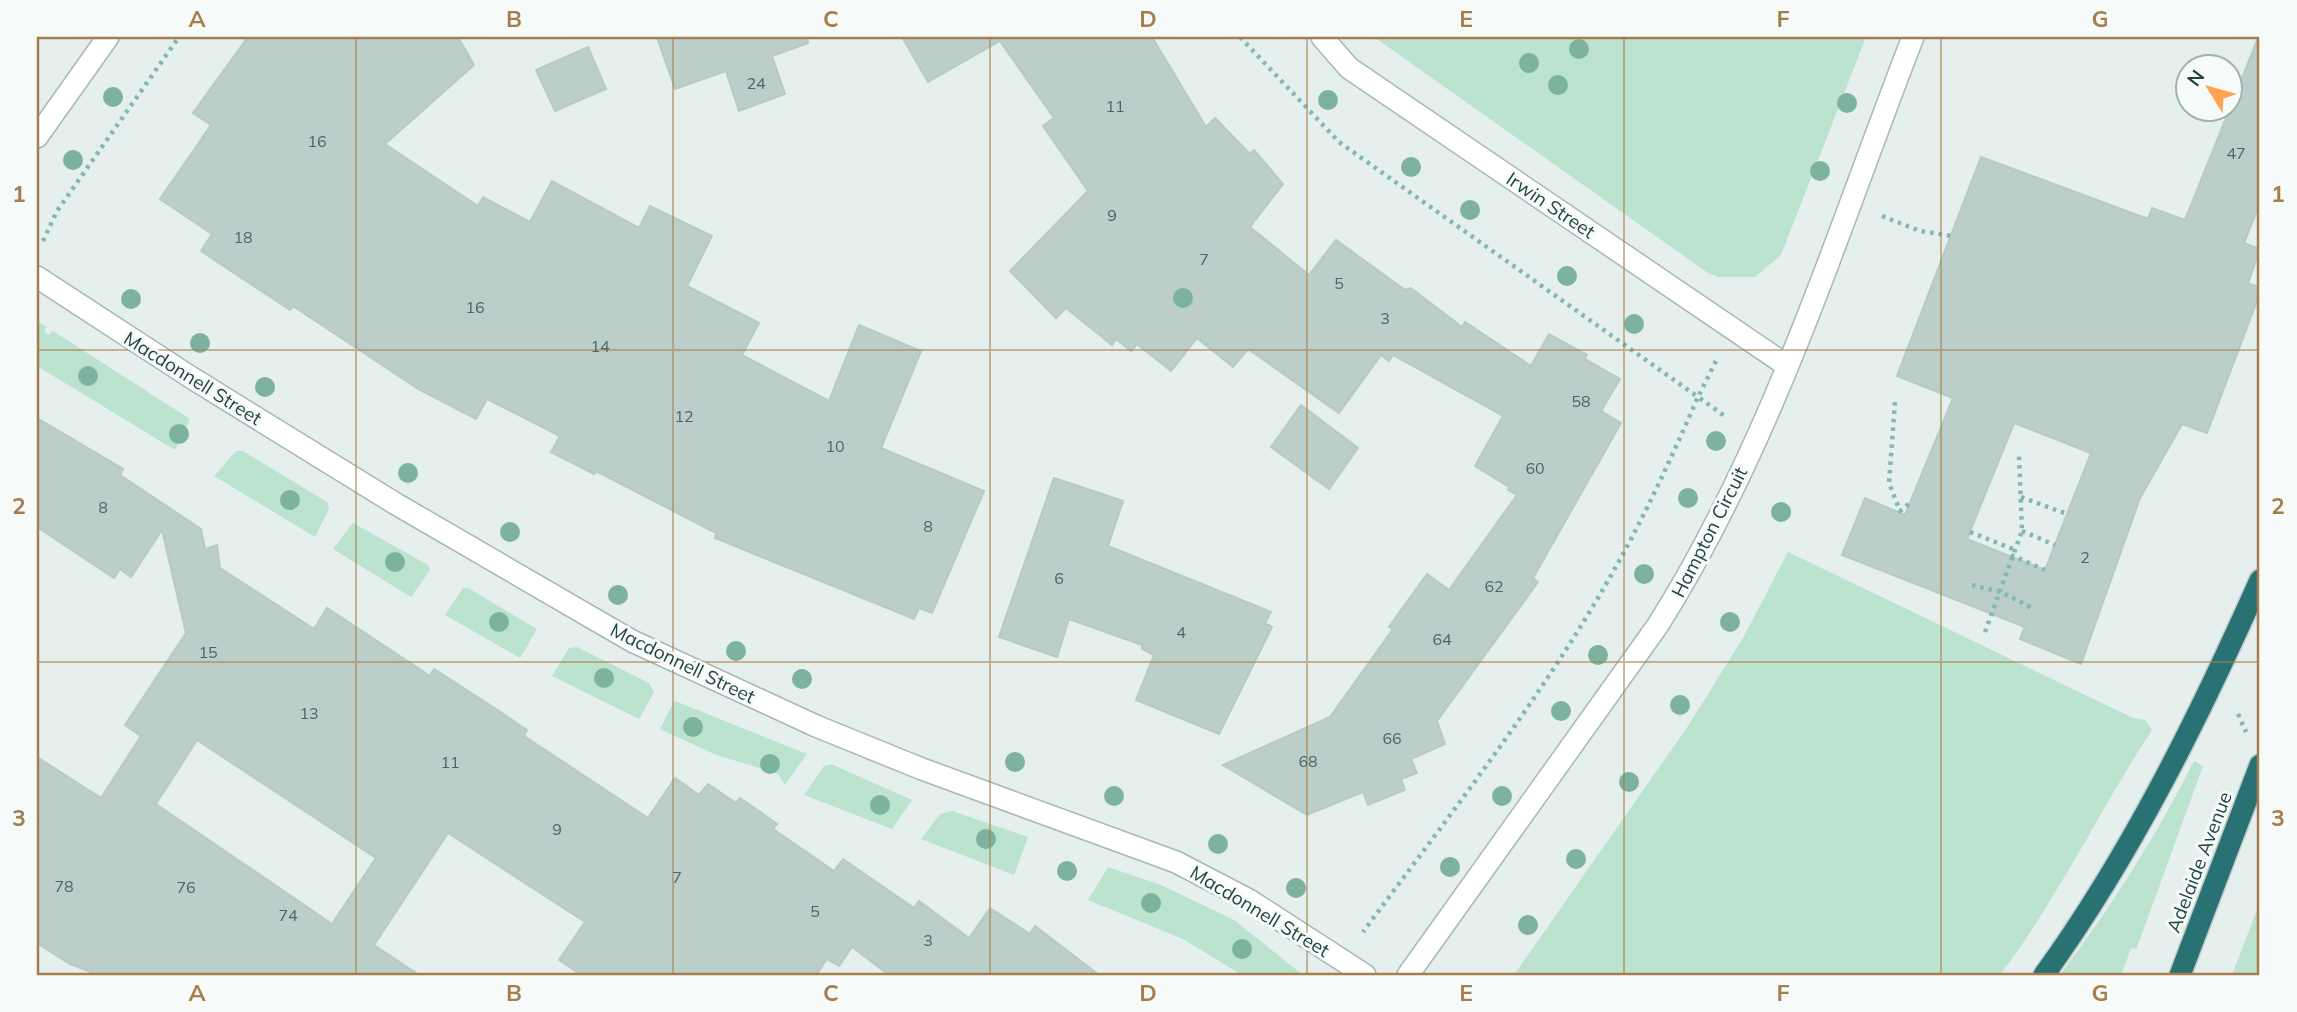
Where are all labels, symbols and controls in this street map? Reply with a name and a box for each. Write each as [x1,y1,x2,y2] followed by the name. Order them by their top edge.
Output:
[188,4,206,33] text: A
[506,4,522,33] text: B
[823,4,839,33] text: C
[1139,4,1157,33] text: D
[1459,4,1473,33] text: E
[1776,4,1790,33] text: F
[2091,4,2109,33] text: G
[2174,52,2244,122] north arrow
[2182,65,2209,91] text: N
[746,73,766,93] house number: 24
[1105,96,1125,116] house number: 11
[307,131,327,151] house number: 16
[2226,143,2246,163] house number: 47
[1502,167,1600,244] street label: Irwin Street
[12,179,26,208] text: 1
[2271,179,2285,208] text: 1
[1107,205,1117,225] house number: 9
[233,227,253,247] house number: 18
[1199,249,1209,269] house number: 7
[1334,273,1344,293] house number: 5
[465,297,485,317] house number: 16
[1380,308,1390,328] house number: 3
[120,326,267,430] street label: Macdonnell Street
[590,336,610,356] house number: 14
[1571,391,1591,411] house number: 58
[674,406,694,426] house number: 12
[825,436,845,456] house number: 10
[1525,458,1545,478] house number: 60
[1666,462,1752,601] street label: Hampton Circuit
[12,491,26,520] text: 2
[2271,491,2285,520] text: 2
[98,497,108,517] house number: 8
[923,516,933,536] house number: 8
[2080,547,2090,567] house number: 2
[1054,568,1064,588] house number: 6
[1484,576,1504,596] house number: 62
[607,618,760,709] street label: Macdonnell Street
[1176,622,1186,642] house number: 4
[1432,629,1452,649] house number: 64
[198,642,218,662] house number: 15
[299,703,319,723] house number: 13
[1382,728,1402,748] house number: 66
[1298,751,1318,771] house number: 68
[440,752,460,772] house number: 11
[2161,788,2237,936] street label: Adelaide Avenue
[12,803,26,832] text: 3
[2271,803,2285,832] text: 3
[552,819,562,839] house number: 9
[1186,860,1334,962] street label: Macdonnell Street
[672,867,682,887] house number: 7
[54,876,74,896] house number: 78
[176,877,196,897] house number: 76
[810,901,820,921] house number: 5
[278,905,298,925] house number: 74
[923,930,933,950] house number: 3
[188,978,206,1007] text: A
[506,978,522,1007] text: B
[823,978,839,1007] text: C
[1139,978,1157,1007] text: D
[1459,978,1473,1007] text: E
[1776,978,1790,1007] text: F
[2091,978,2109,1007] text: G

